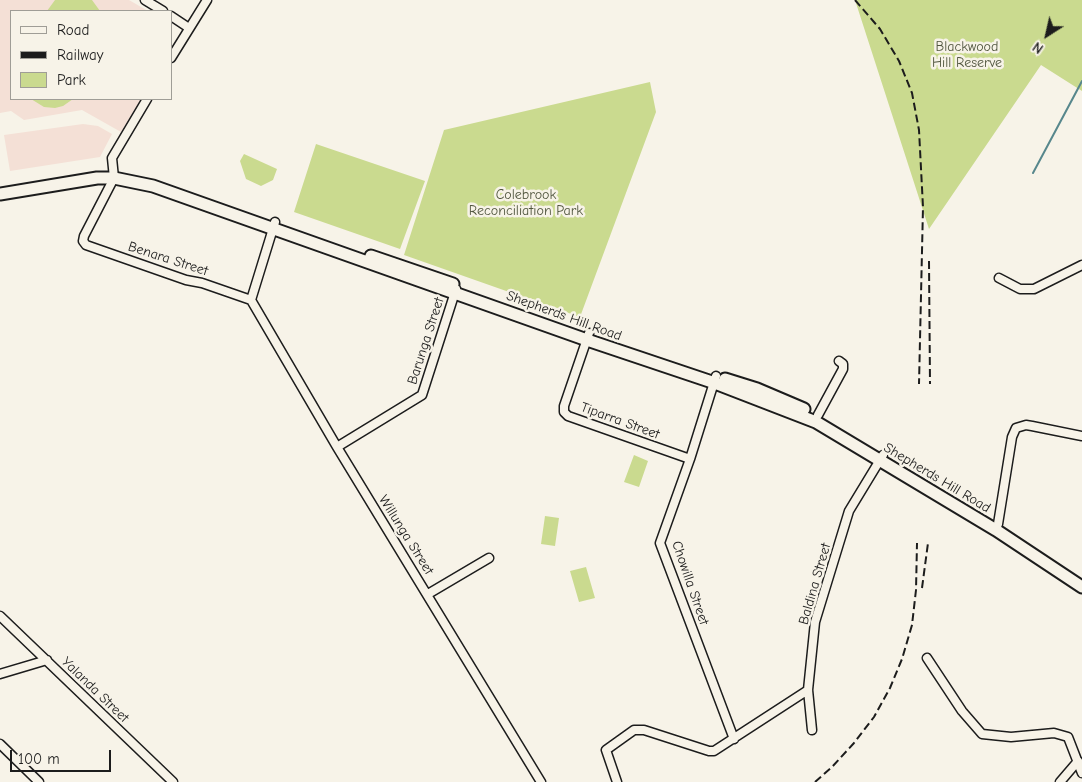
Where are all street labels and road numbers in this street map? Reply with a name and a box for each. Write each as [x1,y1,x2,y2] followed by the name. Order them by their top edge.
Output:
[126,238,210,280] street label: Benara Street
[504,287,624,345] street label: Shepherds Hill Road
[404,295,448,387] street label: Barunga Street
[578,399,662,443] street label: Tiparra Street
[881,439,993,517] street label: Shepherds Hill Road
[375,492,437,578] street label: Willunga Street
[668,539,712,627] street label: Chowilla Street
[795,541,835,627] street label: Baldina Street
[58,654,132,726] street label: Yalanda Street

